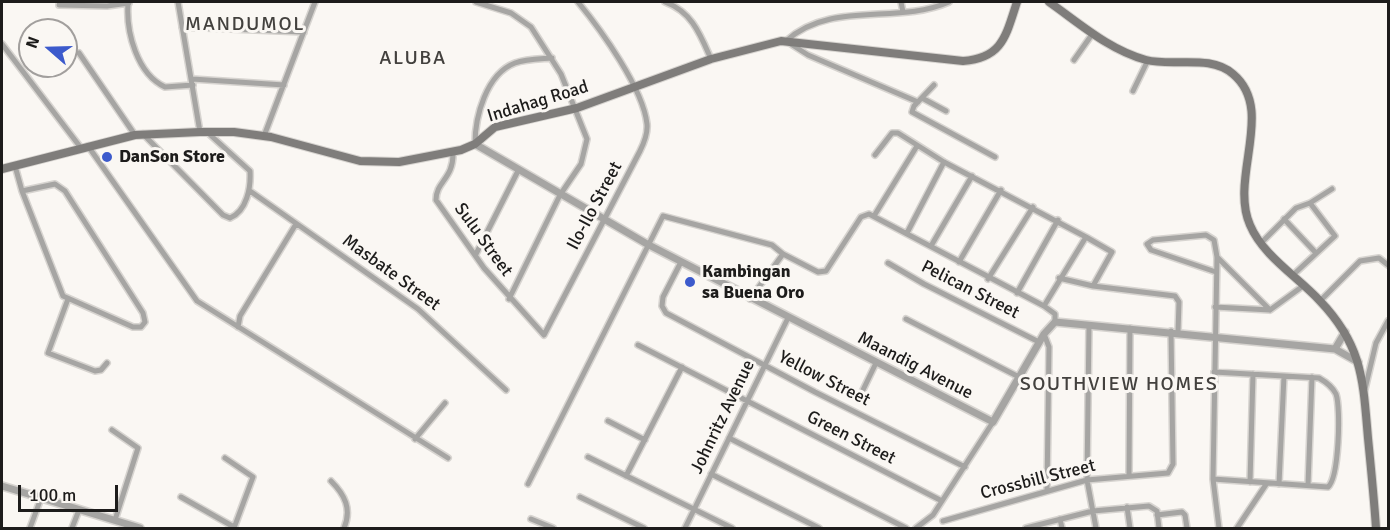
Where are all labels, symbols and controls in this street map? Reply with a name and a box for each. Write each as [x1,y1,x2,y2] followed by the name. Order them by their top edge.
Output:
[185,13,305,37] district label: MANDUMOL
[18,18,78,78] north arrow
[22,34,44,51] text: N
[379,47,447,71] district label: ALUBA
[485,76,591,128] street label: Indahag Road
[119,146,225,168] place label: DanSon Store
[100,150,114,164] marker: DanSon Store
[563,158,627,254] street label: Ilo-Ilo Street
[449,199,517,281] street label: Sulu Street
[338,230,444,316] street label: Masbate Street
[917,256,1023,324] street label: Pelican Street
[702,261,804,304] place label: Kambingan sa Buena Oro
[683,275,697,289] marker: Kambingan sa Buena Oro
[854,328,976,404] street label: Maandig Avenue
[774,347,874,411] street label: Yellow Street
[686,357,760,477] street label: Johnritz Avenue
[1020,373,1218,397] district label: SOUTHVIEW HOMES
[803,406,899,470] street label: Green Street
[978,455,1098,505] street label: Crossbill Street
[21,473,122,511] scale bar
[29,484,76,506] text: 100 m

